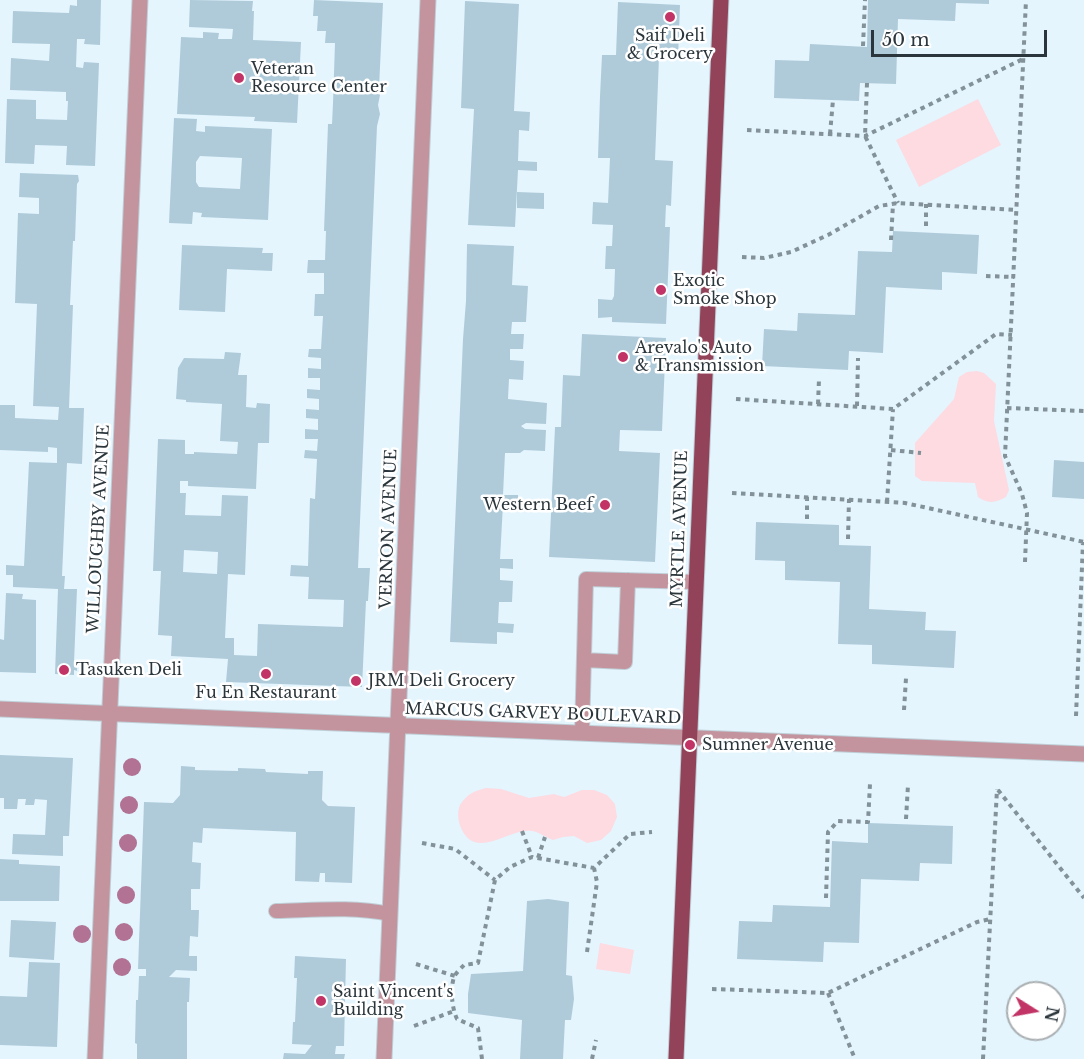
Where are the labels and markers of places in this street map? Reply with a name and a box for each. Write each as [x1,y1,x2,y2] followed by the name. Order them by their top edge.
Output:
[663,10,677,24] marker: Saif Deli & Grocery
[627,26,713,64] place label: Saif Deli & Grocery
[251,59,387,97] place label: Veteran Resource Center
[232,71,246,85] marker: Veteran Resource Center
[673,271,777,309] place label: Exotic Smoke Shop
[654,283,668,297] marker: Exotic Smoke Shop
[635,338,764,376] place label: Arevalo's Auto & Transmission
[616,350,630,364] marker: Arevalo's Auto & Transmission
[483,495,593,515] place label: Western Beef
[598,498,612,512] marker: Western Beef
[76,660,182,680] place label: Tasuken Deli
[57,663,71,677] marker: Tasuken Deli
[259,667,273,681] marker: Fu En Restaurant
[368,671,515,691] place label: JRM Deli Grocery
[349,674,363,688] marker: JRM Deli Grocery
[195,683,337,703] place label: Fu En Restaurant
[702,735,834,755] place label: Sumner Avenue
[683,738,697,752] marker: Sumner Avenue
[333,982,453,1020] place label: Saint Vincent's Building
[314,994,328,1008] marker: Saint Vincent's Building

